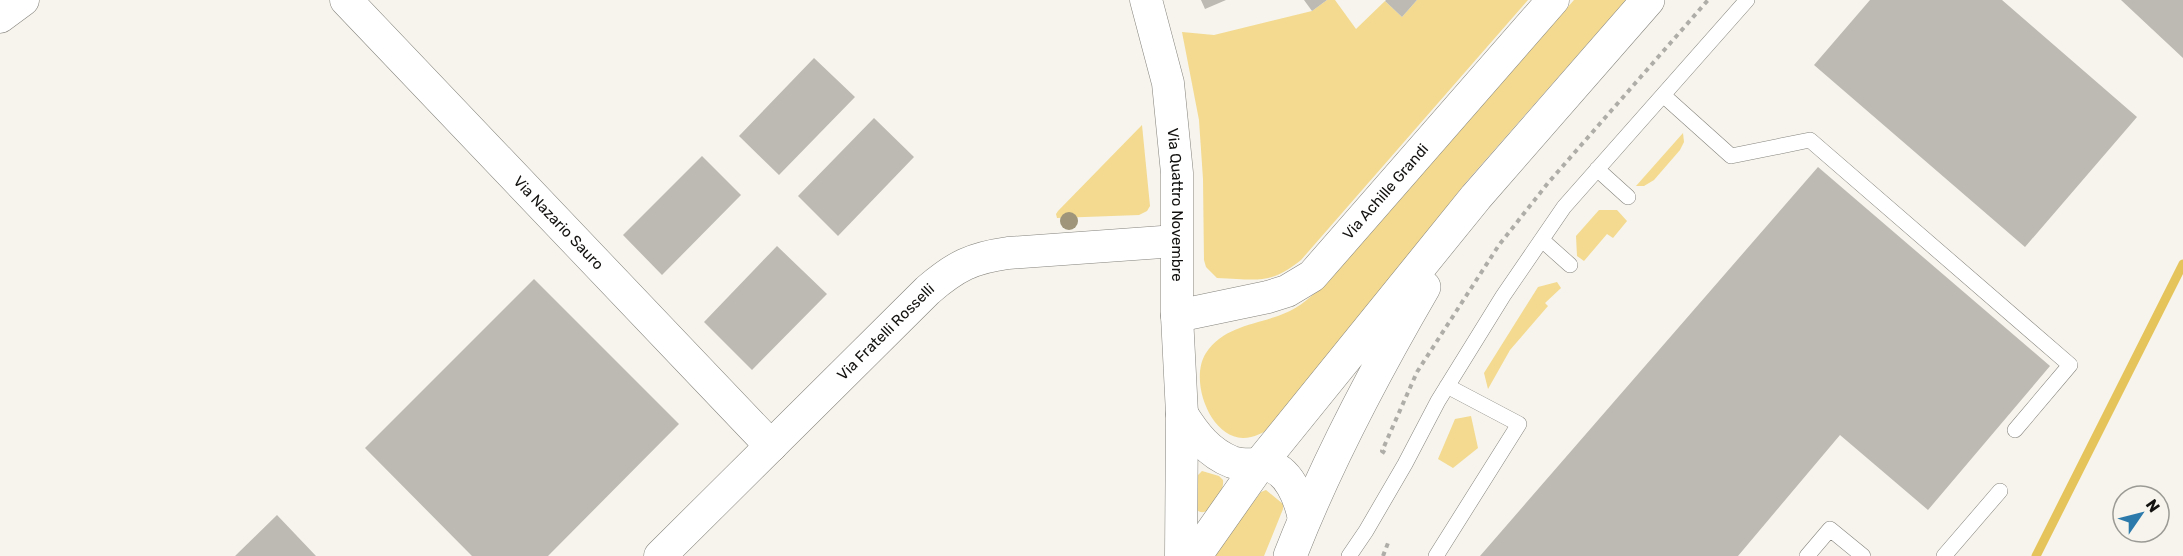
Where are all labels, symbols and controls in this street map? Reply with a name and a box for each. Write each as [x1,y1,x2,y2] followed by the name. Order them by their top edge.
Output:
[1164,127,1186,282] street label: Via Quattro Novembre
[1339,140,1432,243] street label: Via Achille Grandi
[510,172,607,274] street label: Via Nazario Sauro
[833,280,938,384] street label: Via Fratelli Rosselli
[2111,484,2171,544] north arrow
[2142,496,2164,516] text: N

